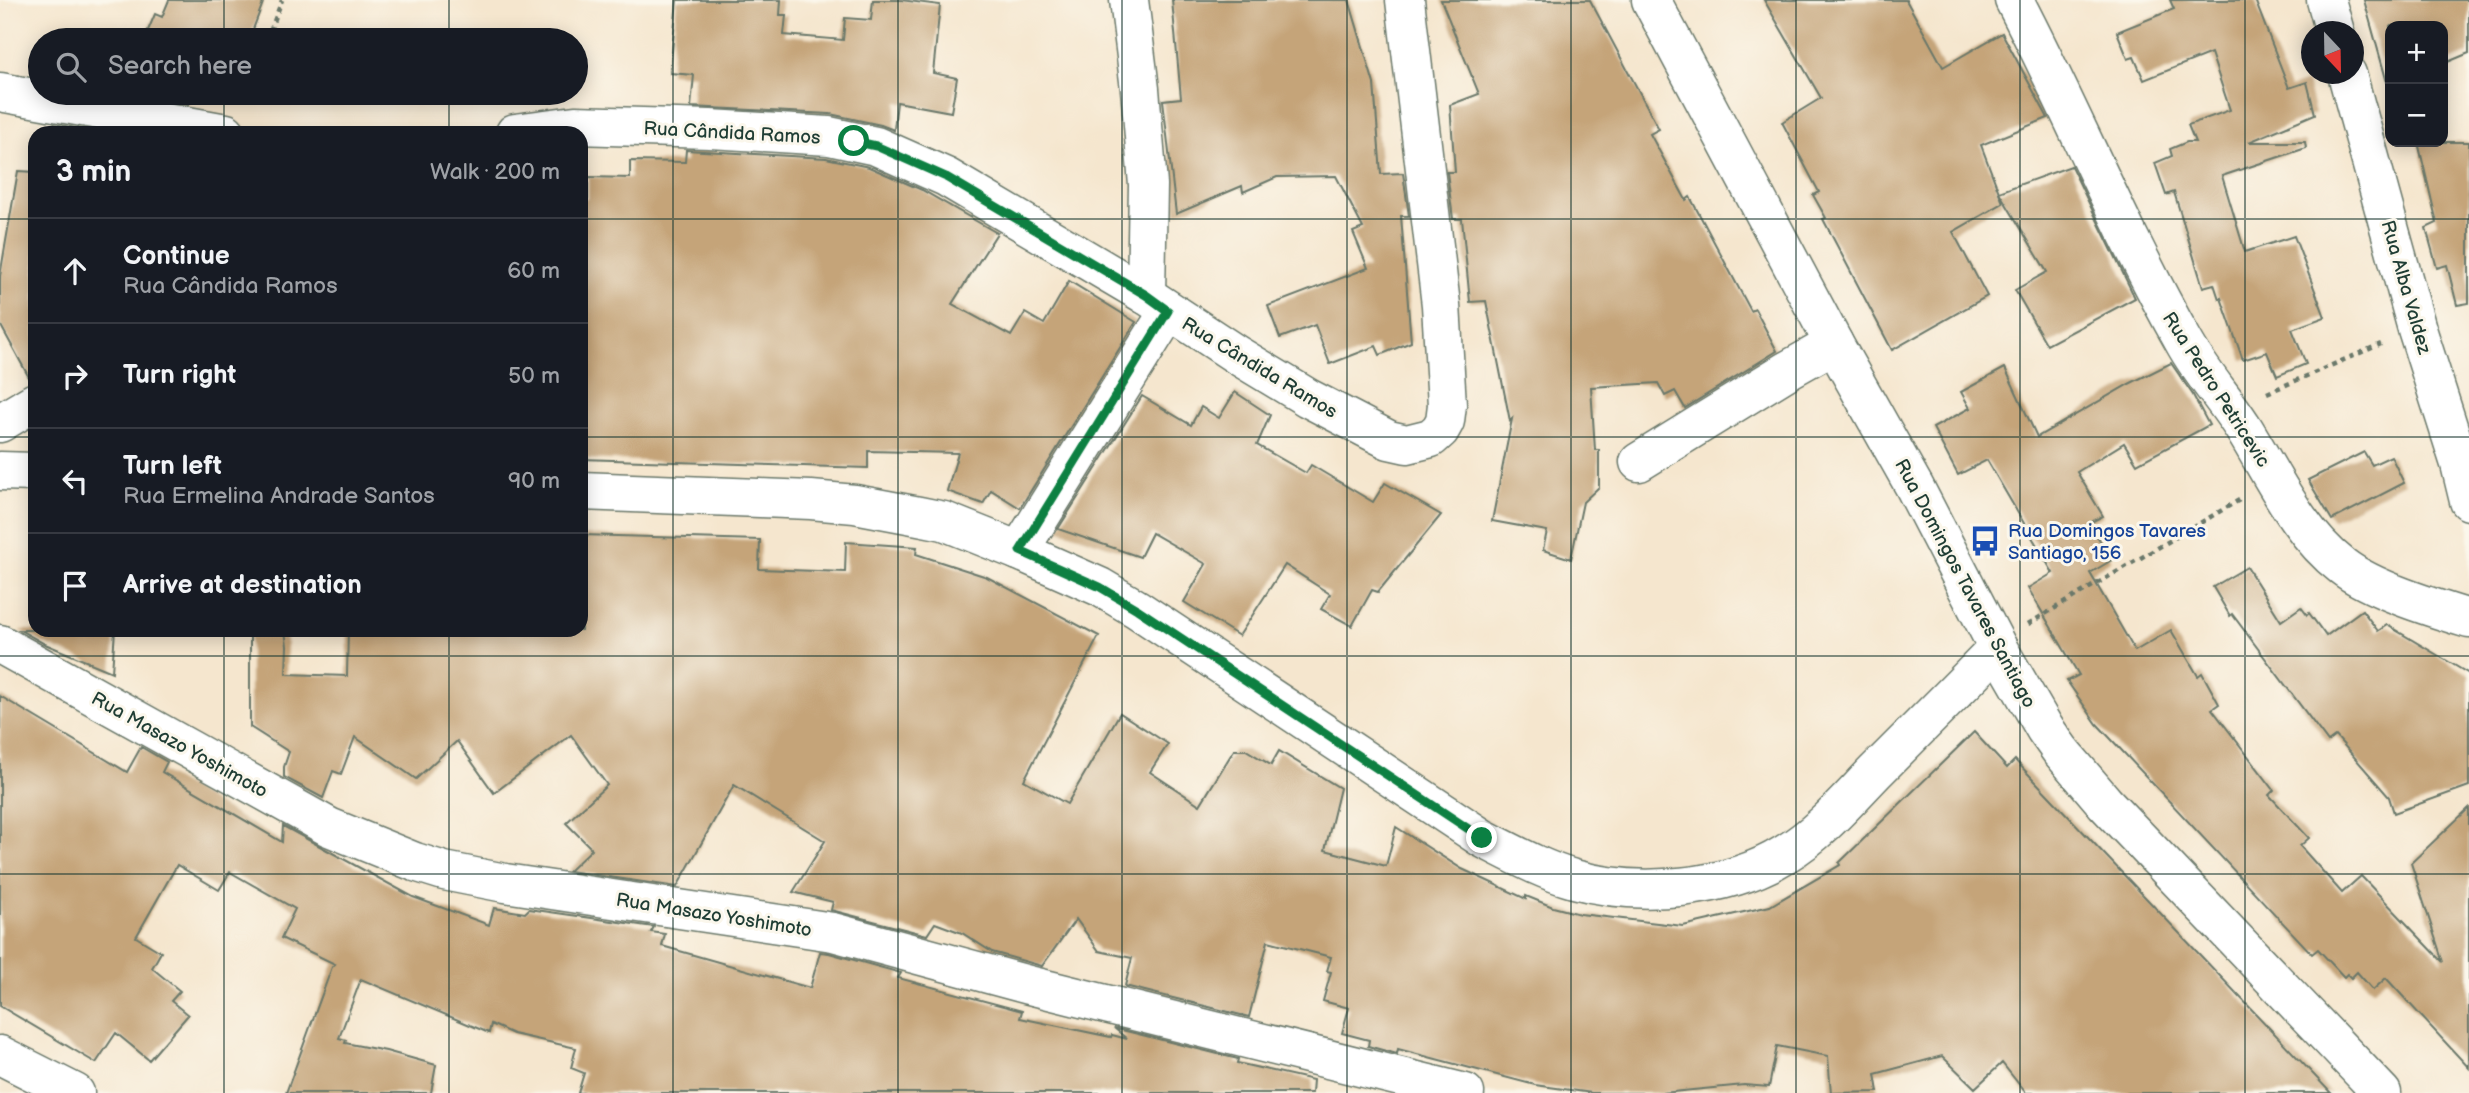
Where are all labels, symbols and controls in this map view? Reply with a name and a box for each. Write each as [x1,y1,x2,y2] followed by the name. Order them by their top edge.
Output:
[2301,21,2364,84] north arrow
[2385,21,2448,147] map controls
[2385,21,2448,84] button: +
[28,28,588,105] search box
[52,48,90,86] icon: search
[108,51,252,82] text: Search here
[2385,84,2448,147] button: −
[643,117,821,150] street label: Rua Cândida Ramos
[838,125,869,156] route start
[56,154,131,190] text: 3 min
[430,158,560,186] text: Walk · 200 m
[2375,218,2436,358] street label: Rua Alba Valdez
[123,241,230,272] text: Continue
[56,252,94,290] icon: ahead
[507,257,560,285] text: 60 m
[123,272,338,300] text: Rua Cândida Ramos
[2157,308,2274,472] street label: Rua Pedro Petricevic
[1177,313,1341,424] street label: Rua Cândida Ramos
[56,357,94,395] icon: right
[123,360,236,391] text: Turn right
[508,362,560,390] text: 50 m
[123,451,222,482] text: Turn left
[1889,455,2040,712] street label: Rua Domingos Tavares Santiago
[56,462,94,500] icon: left
[508,467,560,495] text: 90 m
[123,482,435,510] text: Rua Ermelina Andrade Santos
[2008,520,2206,565] place label: Rua Domingos Tavares Santiago, 156
[1968,524,2002,558] bus stop icon: Rua Domingos Tavares Santiago, 156
[56,567,94,605] icon: arrive
[123,570,362,601] text: Arrive at destination
[87,687,271,803] street label: Rua Masazo Yoshimoto
[1466,822,1497,853] route end
[614,889,813,942] street label: Rua Masazo Yoshimoto

